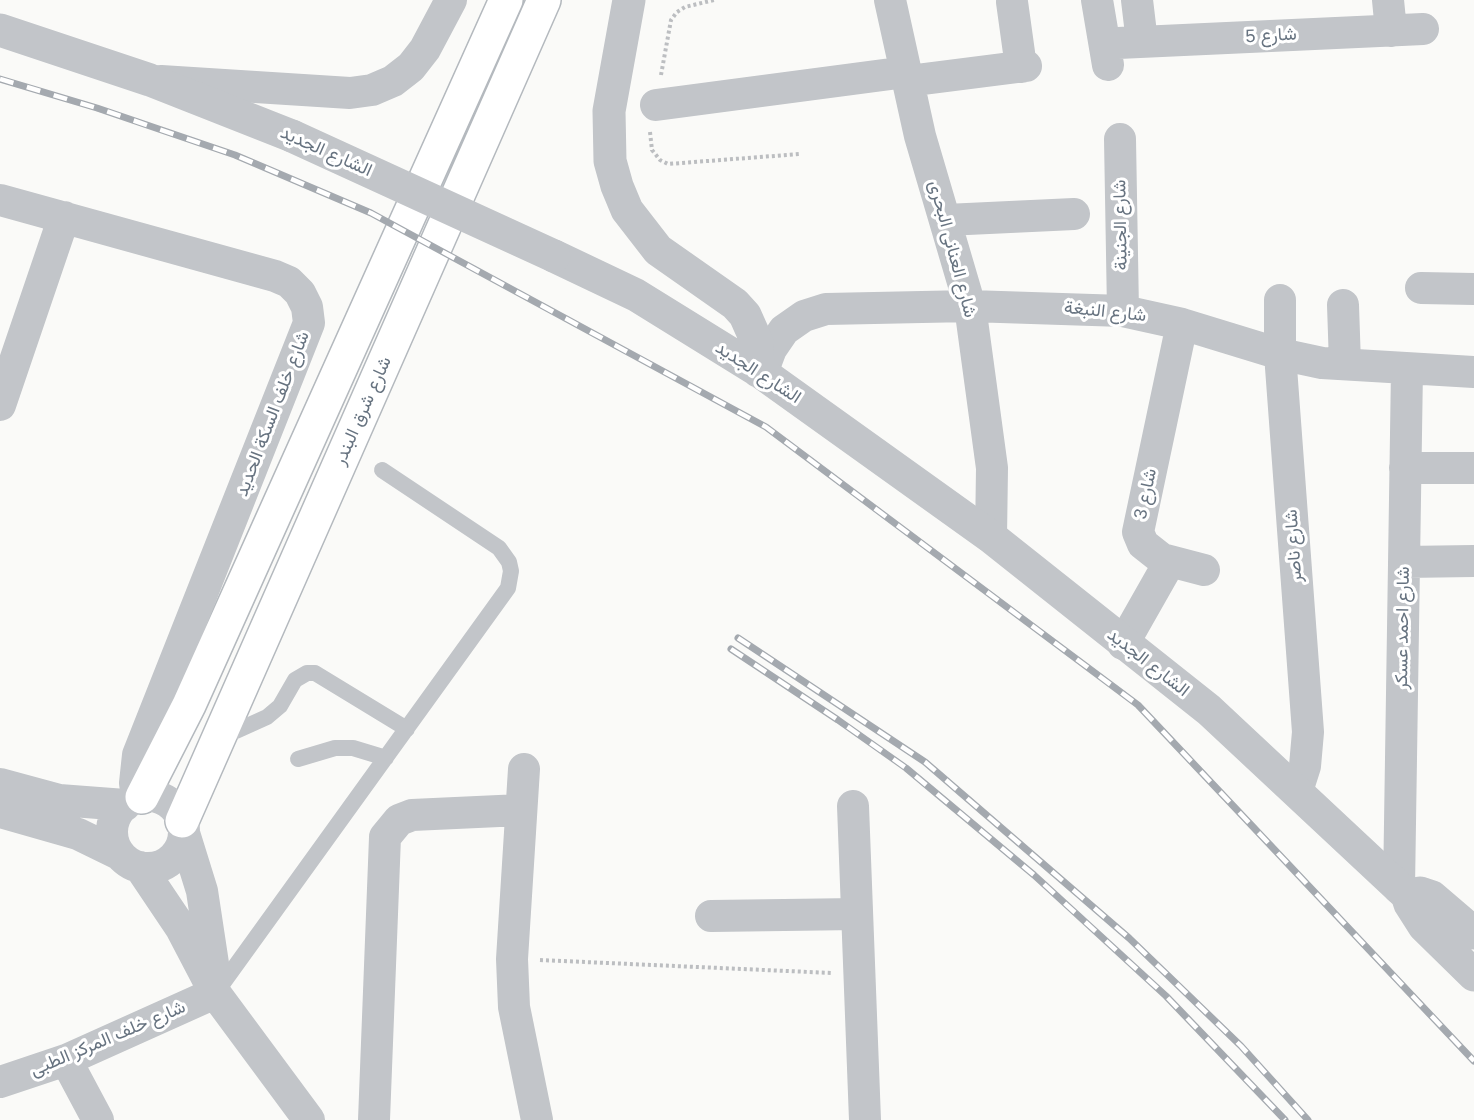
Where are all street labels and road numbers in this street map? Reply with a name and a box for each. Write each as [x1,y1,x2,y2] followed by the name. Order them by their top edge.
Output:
[1245,24,1297,48] street label: شارع 5
[277,122,375,182] street label: الشارع الجديد
[923,178,981,320] street label: شارع العنانى البحرى
[1109,179,1133,271] street label: شارع الجنينة
[1063,297,1147,327] street label: شارع النبغة
[232,328,314,500] street label: شارع خلف السكة الحديد
[711,337,805,409] street label: الشارع الجديد
[329,353,397,469] street label: شارع شرق البندر
[1130,467,1162,521] street label: شارع 3
[1281,509,1307,583] street label: شارع ناصر
[1391,566,1415,690] street label: شارع احمد عسكر
[1103,624,1193,702] street label: الشارع الجديد
[27,996,189,1082] street label: شارع خلف المركز الطبى

